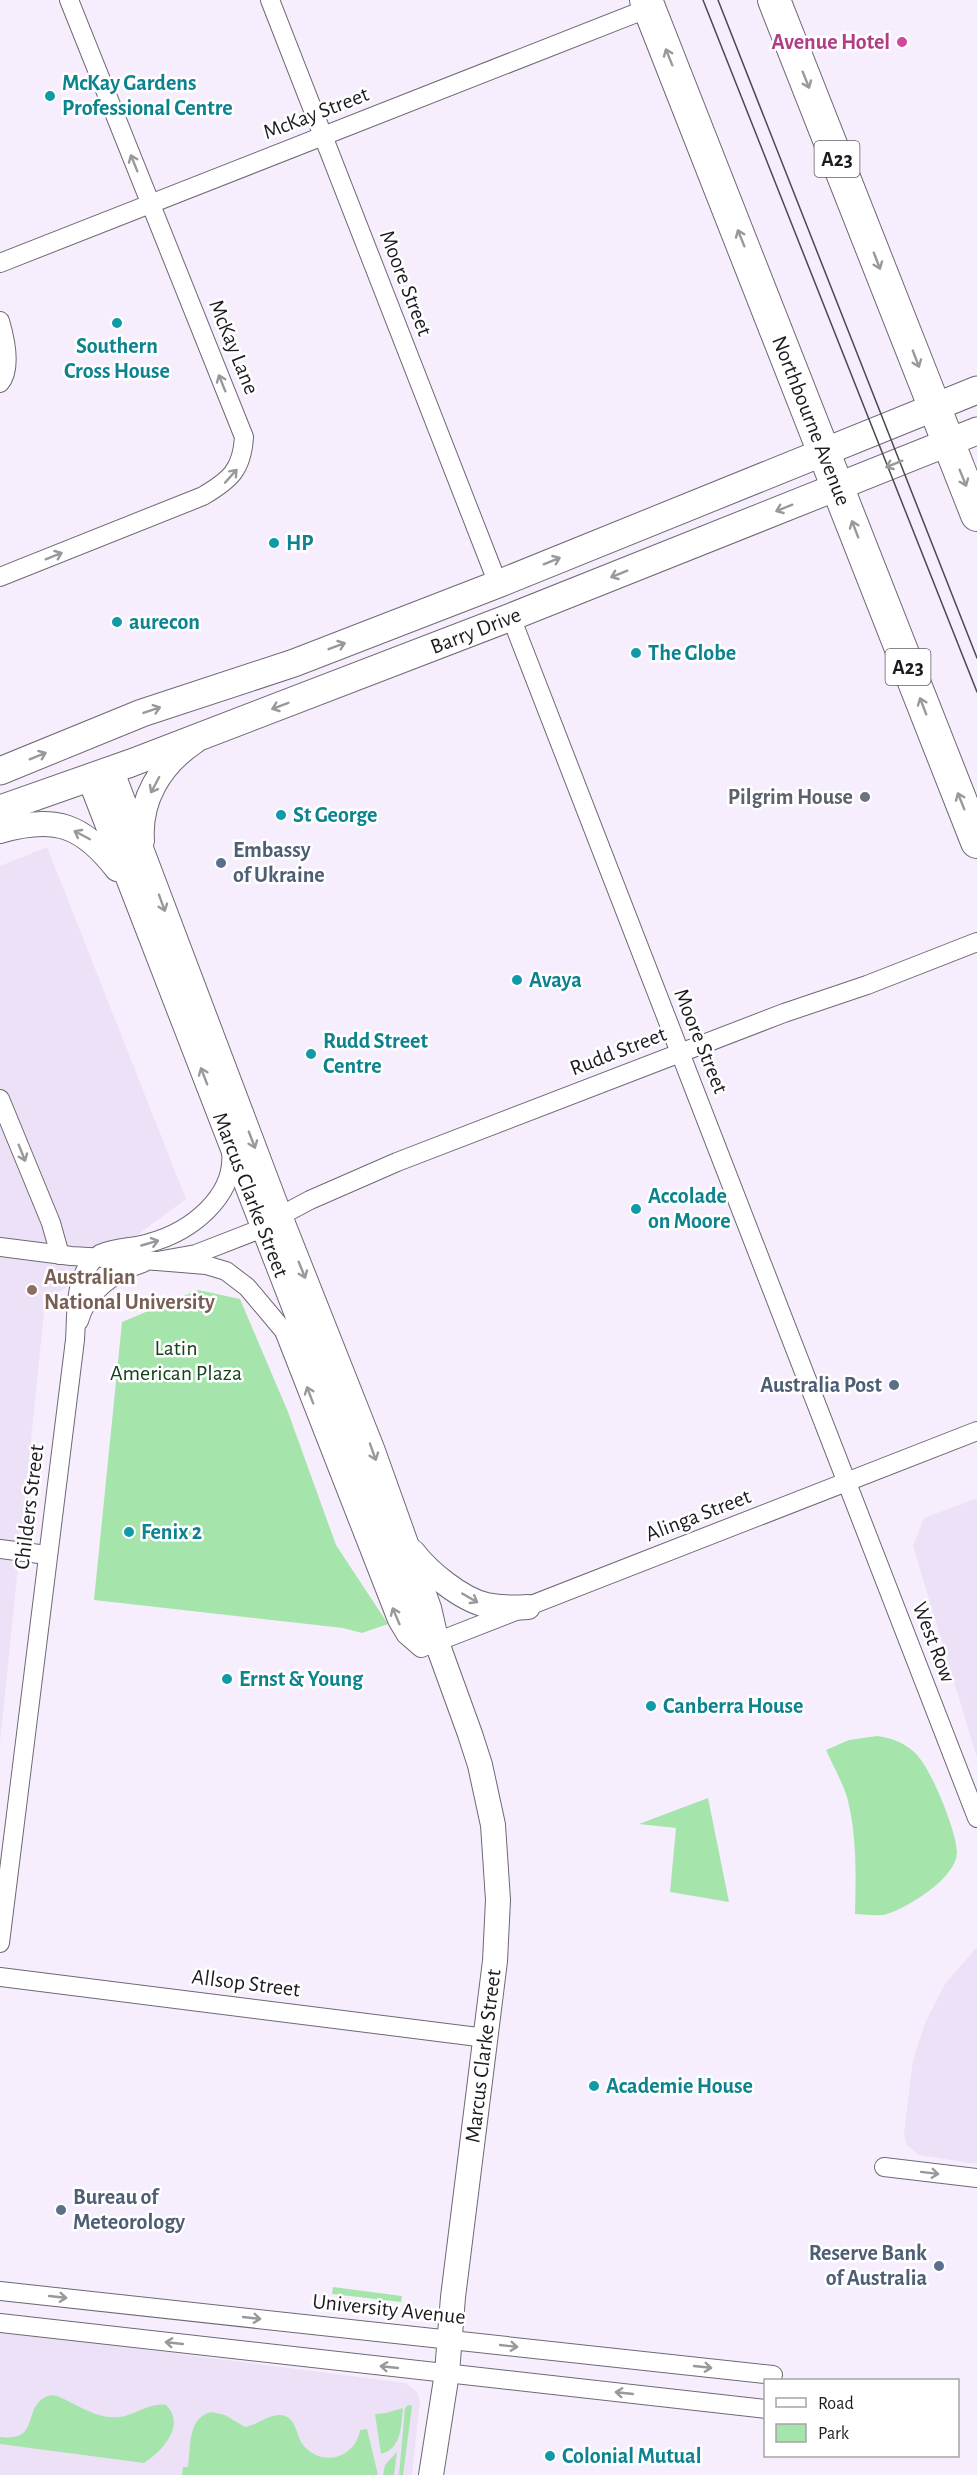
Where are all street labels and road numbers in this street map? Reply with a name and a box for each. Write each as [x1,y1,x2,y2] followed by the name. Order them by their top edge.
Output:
[260,83,372,143] street label: McKay Street
[814,141,860,177] road number: A23
[376,227,436,339] street label: Moore Street
[205,297,263,397] street label: McKay Lane
[768,333,855,509] street label: Northbourne Avenue
[427,603,524,658] street label: Barry Drive
[886,649,930,685] road number: A23
[670,985,732,1097] street label: Moore Street
[567,1023,669,1079] street label: Rudd Street
[209,1109,293,1280] street label: Marcus Clarke Street
[10,1443,48,1571] street label: Childers Street
[642,1485,754,1545] street label: Alinga Street
[909,1599,959,1685] street label: West Row
[190,1965,302,2001] street label: Allsop Street
[461,1968,505,2144] street label: Marcus Clarke Street
[311,2290,467,2328] street label: University Avenue

